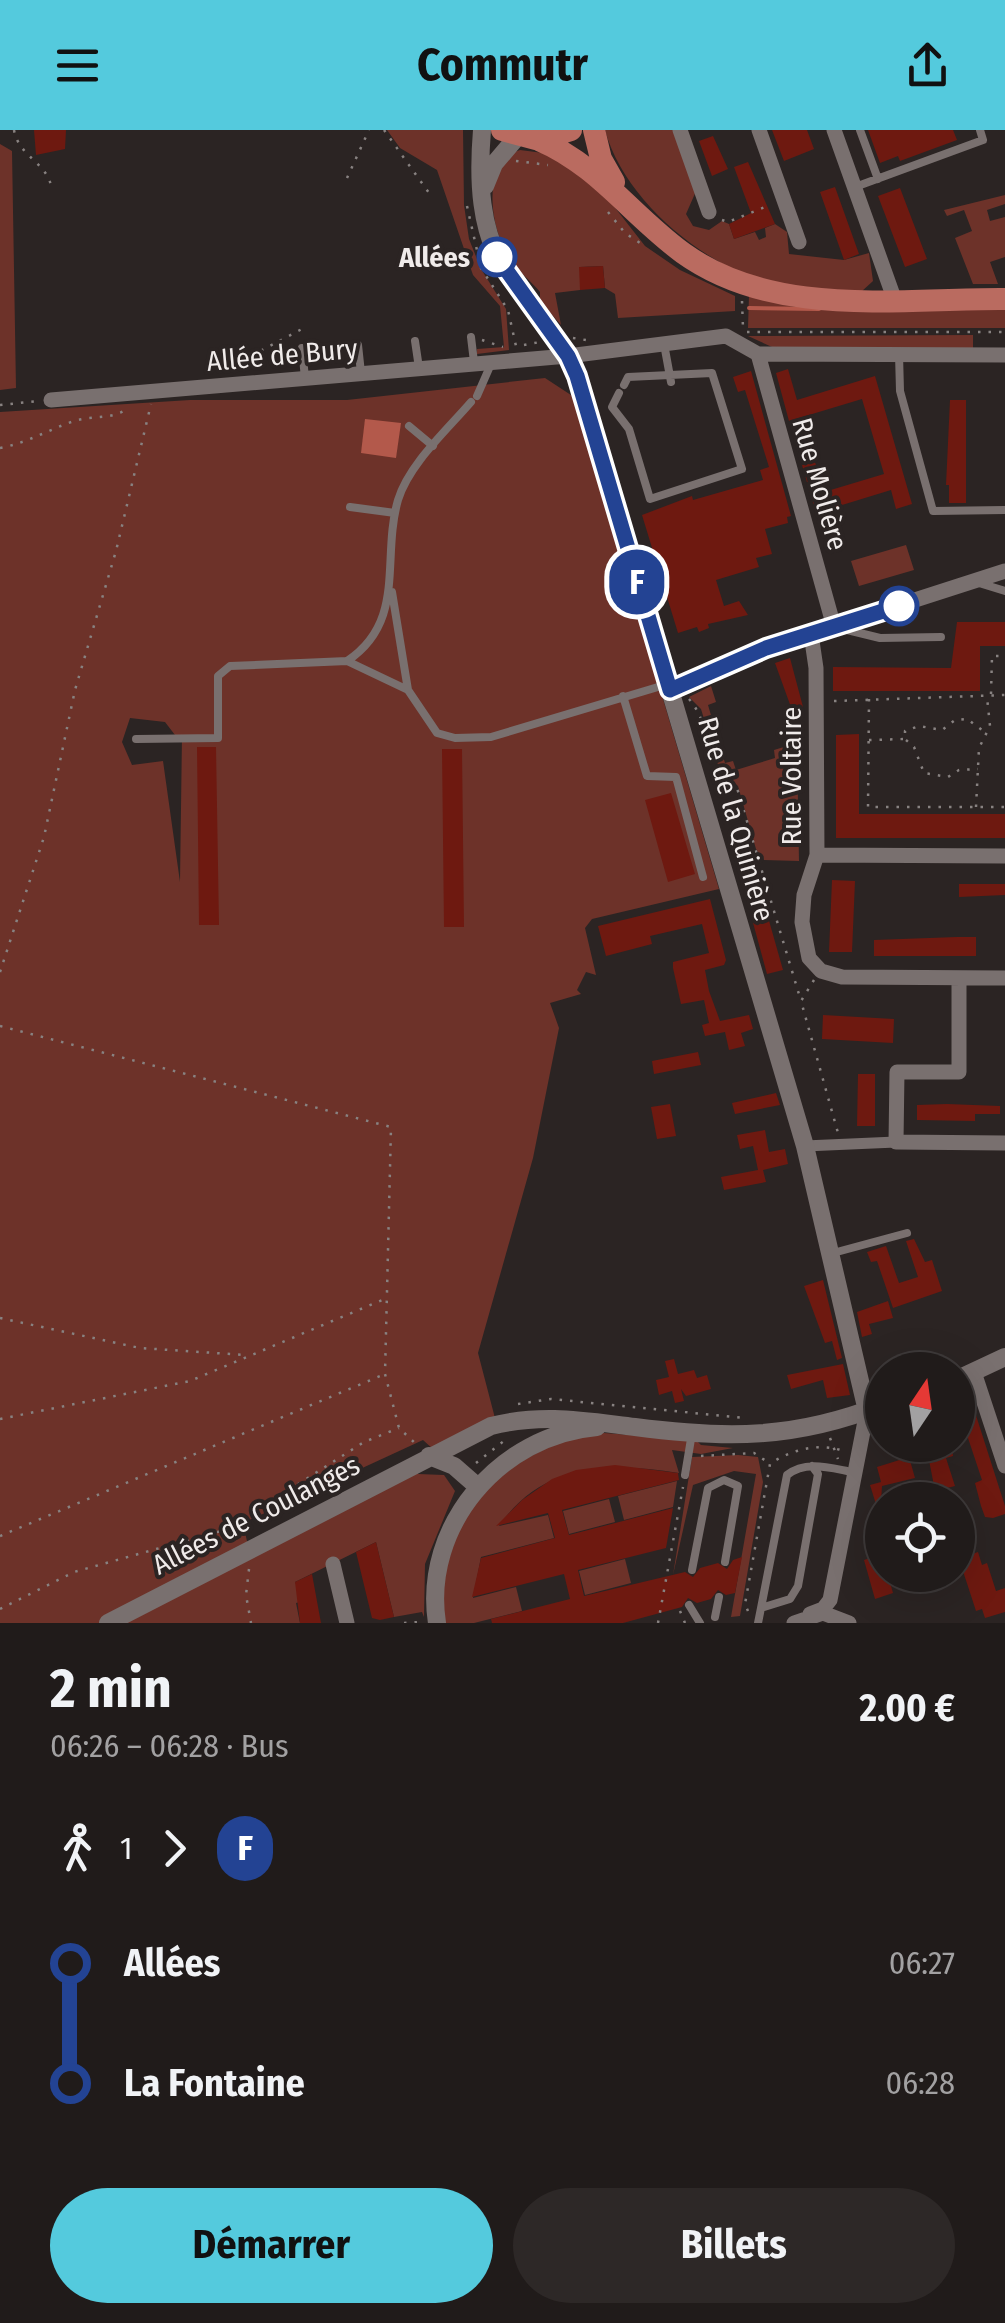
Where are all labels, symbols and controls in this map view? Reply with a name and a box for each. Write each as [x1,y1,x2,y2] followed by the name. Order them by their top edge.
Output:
[50,38,105,93] icon: menu
[417,38,588,92] text: Commutr
[900,38,955,93] icon: share
[478,238,516,276] marker: Allées
[398,241,470,274] place label: Allées
[205,332,359,378] street label: Allée de Bury
[785,414,855,554] street label: Rue Molière
[604,550,670,614] line badge: F
[629,561,645,603] text: F
[880,587,918,625] unlabelled marker
[775,707,808,845] street label: Rue Voltaire
[691,713,781,925] street label: Rue de la Quinière
[865,1352,975,1462] north arrow
[865,1352,975,1592] map controls
[147,1448,365,1582] street label: Allées de Coulanges
[865,1482,975,1592] button: locate
[50,1656,172,1722] text: 2 min
[859,1685,955,1731] text: 2.00 €
[50,1727,289,1765] text: 06:26 – 06:28 · Bus
[50,1821,105,1876] icon: walk
[147,1821,202,1876] icon: forward
[237,1827,253,1869] text: F
[120,1829,132,1867] text: 1
[124,1940,220,1986] text: Allées
[889,1944,955,1982] text: 06:27
[124,2060,305,2106] text: La Fontaine
[886,2064,955,2102] text: 06:28
[50,2188,493,2303] button: Démarrer
[513,2188,955,2303] button: Billets

